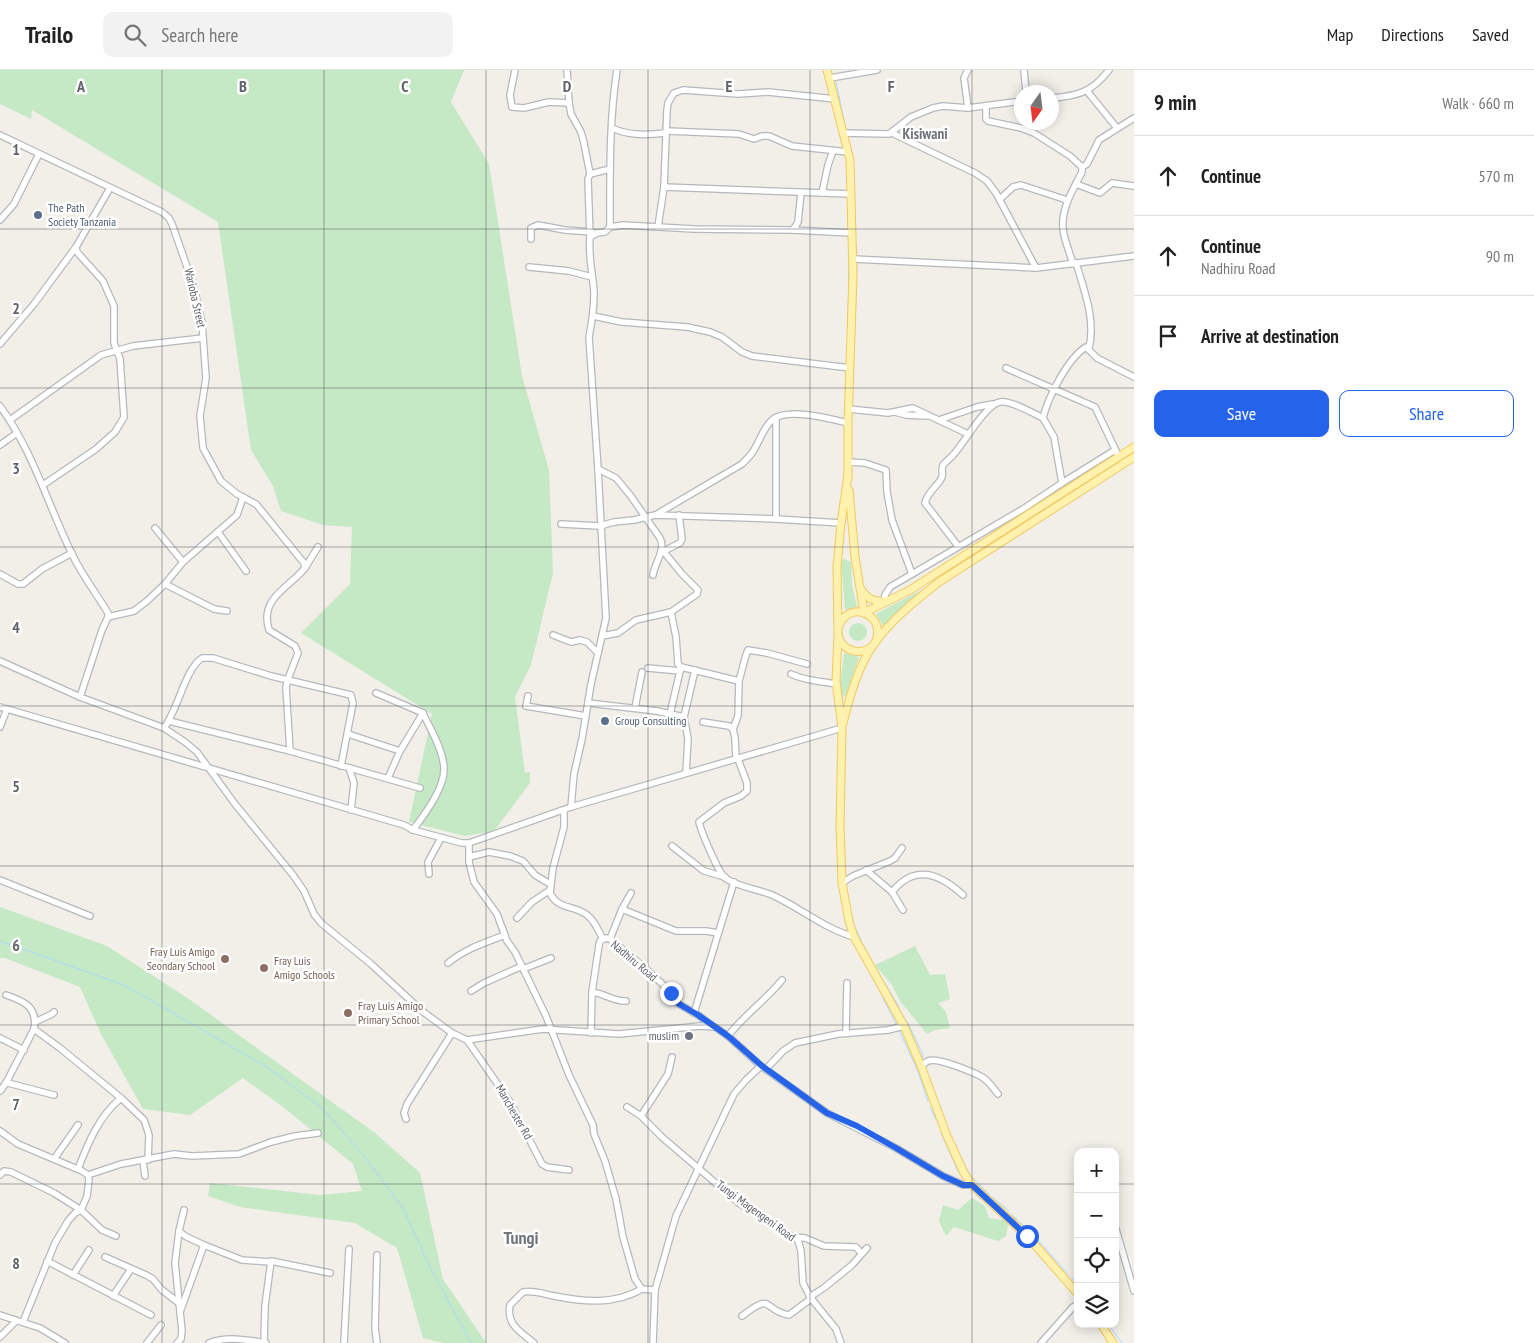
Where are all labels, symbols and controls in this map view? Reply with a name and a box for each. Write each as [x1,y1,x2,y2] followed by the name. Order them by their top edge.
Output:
[103,12,453,57] search box
[25,19,73,50] text: Trailo
[121,21,149,49] icon: search
[161,23,238,47] text: Search here
[1327,23,1353,46] text: Map
[1381,23,1444,46] text: Directions
[1472,23,1509,46] text: Saved
[76,76,86,96] text: A
[239,76,247,96] text: B
[401,76,409,96] text: C
[563,76,572,96] text: D
[726,76,733,96] text: E
[888,76,895,96] text: F
[1014,85,1059,130] north arrow
[1154,89,1196,116] text: 9 min
[1442,93,1514,113] text: Walk · 660 m
[902,124,948,143] district label: Kisiwani
[12,139,20,159] text: 1
[1154,162,1182,190] icon: ahead
[1201,164,1261,188] text: Continue
[1479,166,1514,186] text: 570 m
[48,200,116,229] place label: The Path Society Tanzania
[32,209,44,221] marker: The Path Society Tanzania
[1201,234,1261,258] text: Continue
[1154,242,1182,270] icon: ahead
[1486,246,1514,266] text: 90 m
[1201,258,1275,278] text: Nadhiru Road
[181,267,210,330] street label: Warioba Street
[12,298,20,318] text: 2
[1154,322,1182,350] icon: arrive
[1201,324,1339,348] text: Arrive at destination
[1154,390,1329,437] button: Save
[1339,390,1514,437] button: Share
[12,458,20,478] text: 3
[12,617,20,637] text: 4
[615,713,686,728] place label: Group Consulting
[599,715,611,727] marker: Group Consulting
[12,776,20,796] text: 5
[12,935,20,955] text: 6
[608,937,661,984] street label: Nadhiru Road
[147,944,215,973] place label: Fray Luis Amigo Seondary School
[219,953,231,965] marker: Fray Luis Amigo Seondary School
[274,953,335,982] place label: Fray Luis Amigo Schools
[258,962,270,974] marker: Fray Luis Amigo Schools
[660,982,683,1005] route end
[358,998,423,1027] place label: Fray Luis Amigo Primary School
[342,1007,354,1019] marker: Fray Luis Amigo Primary School
[649,1028,679,1043] place label: muslim
[683,1030,695,1042] marker: muslim
[493,1081,536,1142] street label: Manchester Rd
[12,1094,20,1114] text: 7
[1074,1148,1119,1328] map controls
[1074,1148,1119,1193] button: +
[714,1177,799,1244] street label: Tungi Magengeni Road
[1074,1193,1119,1238] button: −
[1016,1225,1039,1248] route start
[503,1226,539,1249] district label: Tungi
[1074,1238,1119,1283] button: locate
[12,1253,20,1273] text: 8
[1074,1283,1119,1328] button: layers

